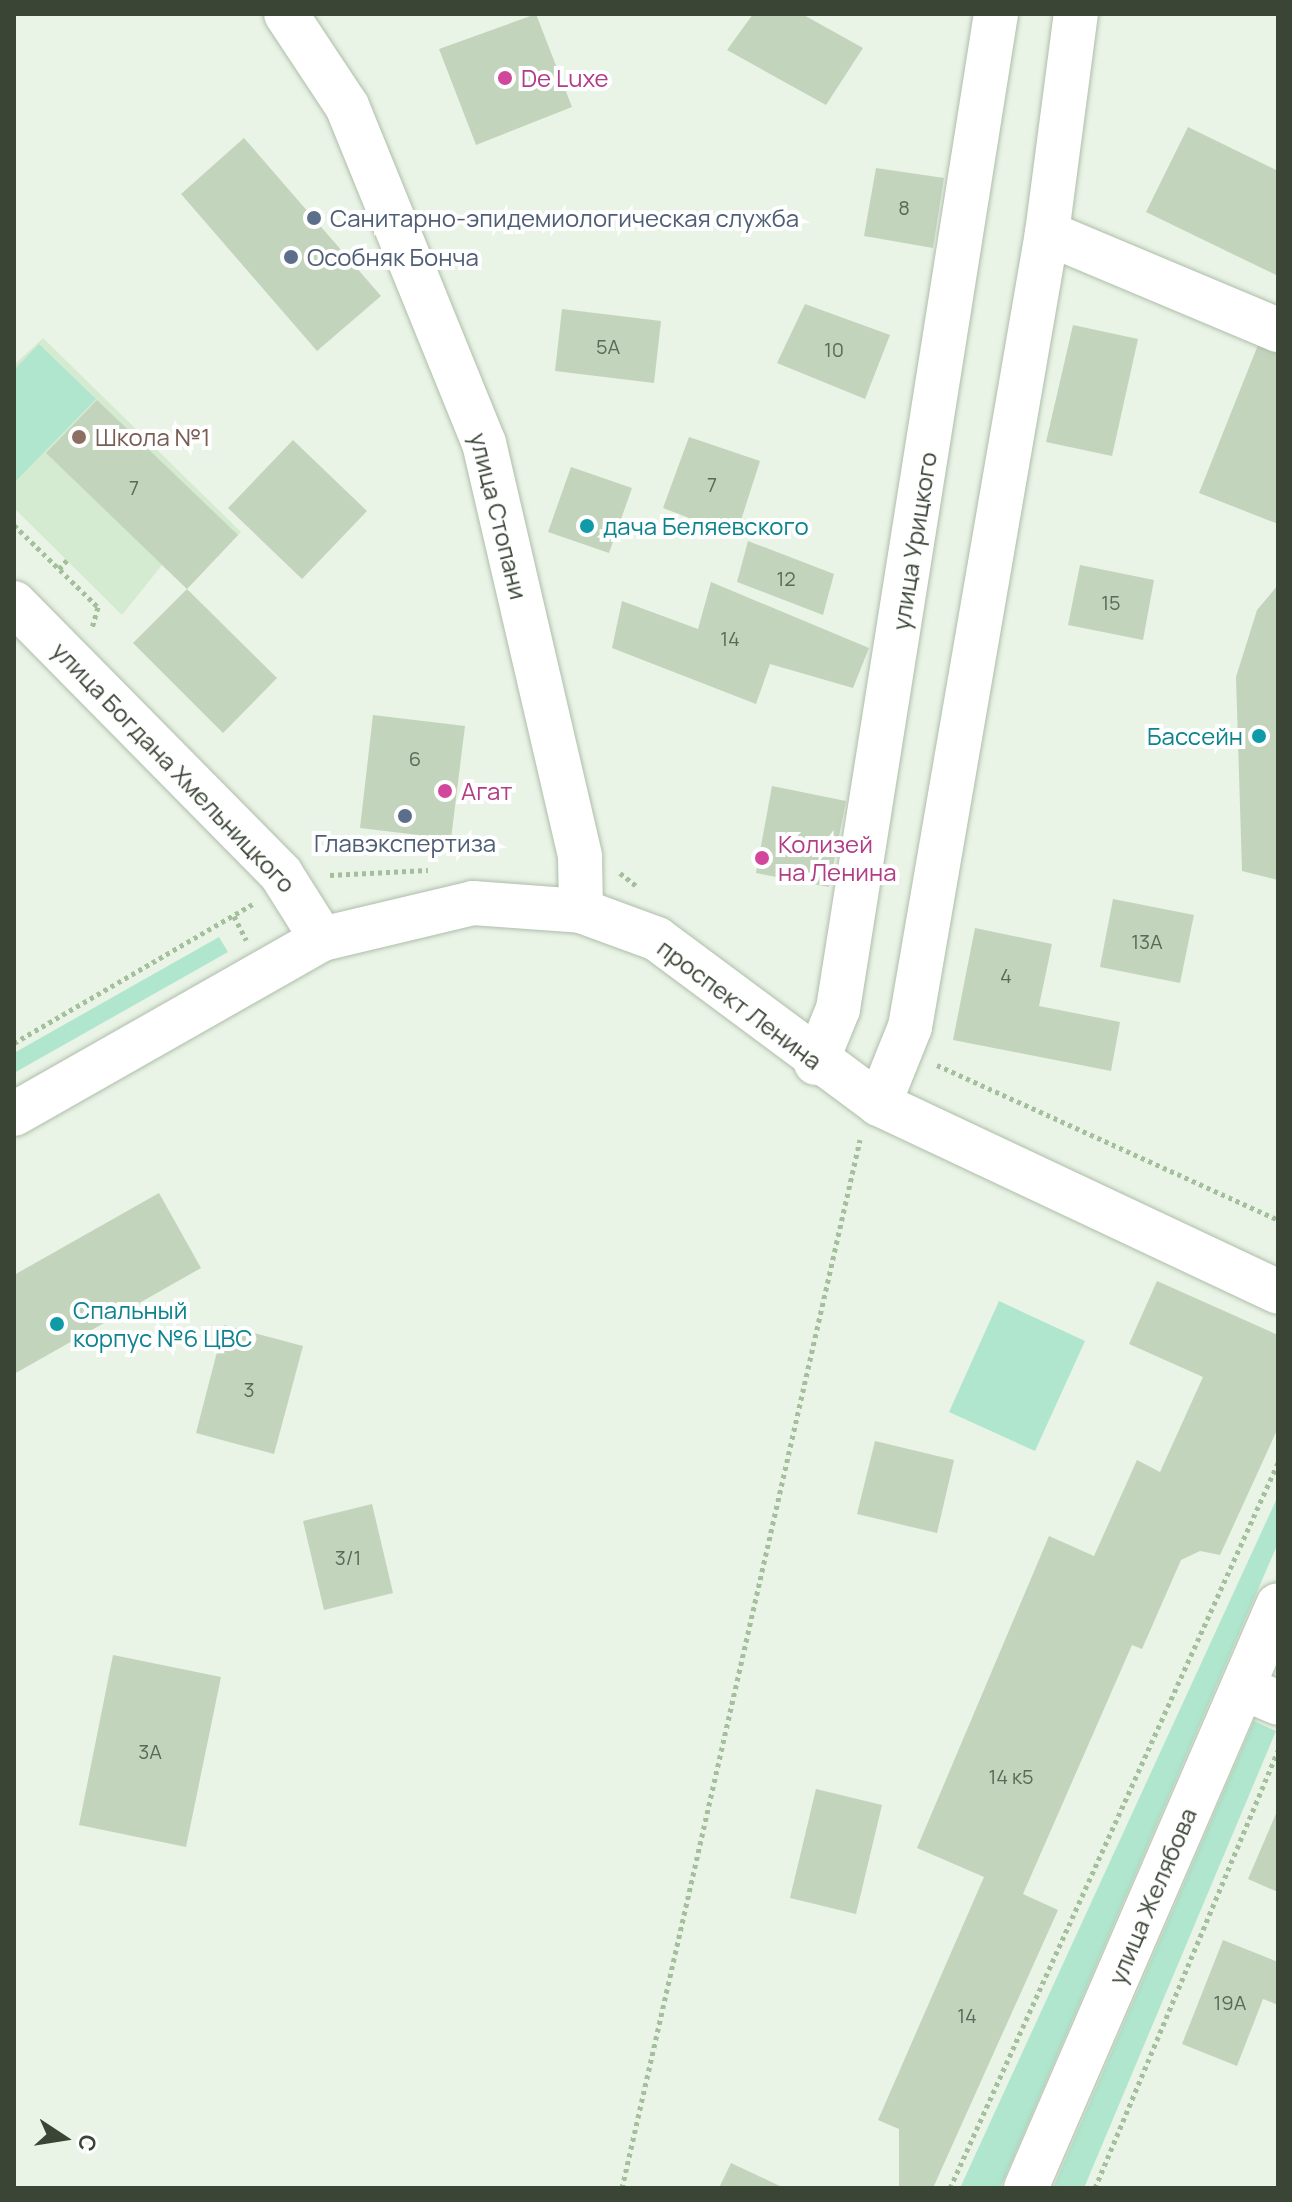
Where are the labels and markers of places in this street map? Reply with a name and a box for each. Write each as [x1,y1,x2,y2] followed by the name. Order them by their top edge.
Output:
[521,64,609,92] place label: De Luxe
[496,69,514,87] marker: De Luxe
[330,204,799,232] place label: Санитарно-эпидемиологическая служба
[305,209,323,227] marker: Санитарно-эпидемиологическая служба
[307,243,479,271] place label: Особняк Бонча
[282,248,300,266] marker: Особняк Бонча
[95,423,210,451] place label: Школа №1
[70,428,88,446] marker: Школа №1
[603,512,809,540] place label: дача Беляевского
[578,517,596,535] marker: дача Беляевского
[1147,722,1243,750] place label: Бассейн
[1250,727,1268,745] marker: Бассейн
[461,777,512,805] place label: Агат
[436,782,454,800] marker: Агат
[396,807,414,825] marker: Главэкспертиза
[314,829,496,857] place label: Главэкспертиза
[778,830,896,886] place label: Колизей на Ленина
[753,849,771,867] marker: Колизей на Ленина
[73,1296,252,1352] place label: Спальный корпус №6 ЦВС
[48,1315,66,1333] marker: Спальный корпус №6 ЦВС

